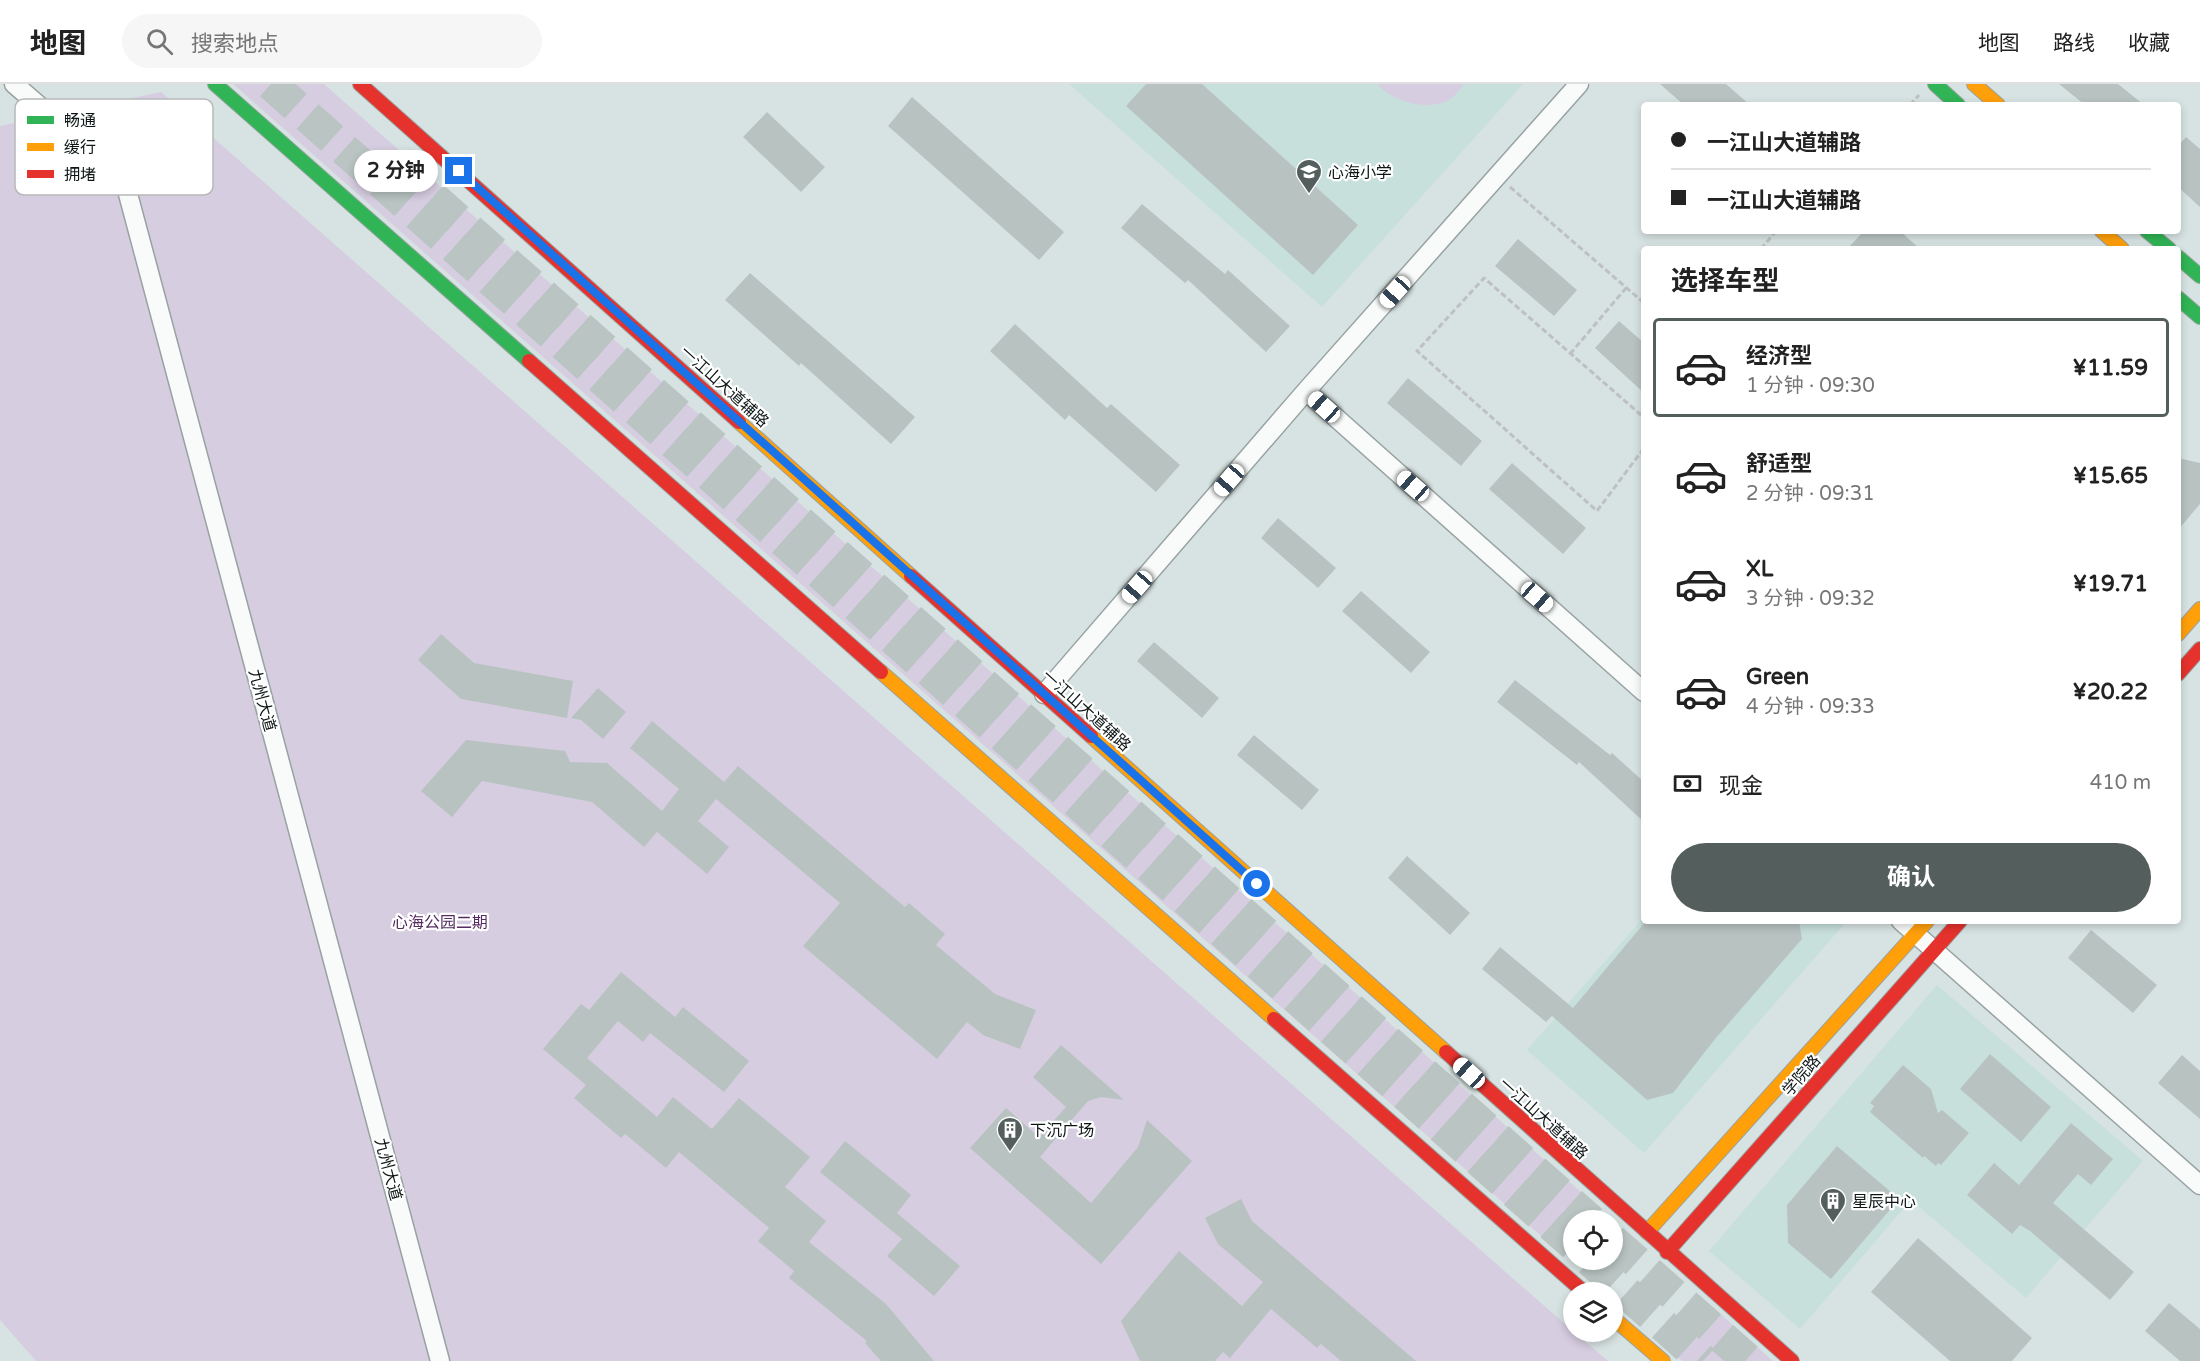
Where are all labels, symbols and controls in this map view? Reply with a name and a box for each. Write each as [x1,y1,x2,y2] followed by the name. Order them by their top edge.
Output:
[122,14,542,68] search box
[143,25,176,58] icon: search
[30,27,86,61] text: 地图
[191,31,279,57] text: 搜索地点
[1978,31,2020,56] text: 地图
[2053,31,2095,56] text: 路线
[2128,31,2170,56] text: 收藏
[15,99,213,195] legend
[64,111,96,131] text: 畅通
[1707,130,1861,156] text: 一江山大道辅路
[64,138,96,158] text: 缓行
[354,150,438,192] callout: 2 分钟
[445,157,472,184] route end
[1294,157,1324,195] school or university icon: 心海小学
[367,159,425,183] text: 2 分钟
[1328,163,1392,183] place label: 心海小学
[64,165,96,185] text: 拥堵
[1707,188,1861,214] text: 一江山大道辅路
[1671,265,1779,298] text: 选择车型
[1376,273,1414,311] car
[1674,341,1728,395] icon: car
[676,342,773,432] street label: 一江山大道辅路
[1746,343,1812,369] text: 经济型
[2073,355,2148,381] text: ¥11.59
[1746,374,1875,398] text: 1 分钟 · 09:30
[1305,388,1343,426] car
[1674,449,1728,503] icon: car
[1746,451,1812,477] text: 舒适型
[1210,461,1248,499] car
[2073,463,2148,489] text: ¥15.65
[1394,467,1432,505] car
[1746,482,1875,506] text: 2 分钟 · 09:31
[1746,556,1773,582] text: XL
[1674,557,1728,611] icon: car
[1118,568,1156,606] car
[2073,571,2148,597] text: ¥19.71
[1518,578,1556,616] car
[1746,587,1875,611] text: 3 分钟 · 09:32
[1746,664,1809,690] text: Green
[1674,665,1728,719] icon: car
[1038,666,1135,756] street label: 一江山大道辅路
[244,667,280,734] street label: 九州大道
[2073,679,2148,705] text: ¥20.22
[1746,695,1875,719] text: 4 分钟 · 09:33
[1671,767,1704,800] icon: cash
[2090,771,2151,795] text: 410 m
[1719,773,1763,799] text: 现金
[1671,843,2151,912] button: 确认
[1243,870,1270,897] route start
[392,913,488,933] park label: 心海公园二期
[1778,1051,1825,1100] street label: 学院路
[1450,1054,1488,1092] car
[1495,1074,1592,1164] street label: 一江山大道辅路
[995,1115,1025,1153] building icon: 下沉广场
[1030,1121,1094,1141] place label: 下沉广场
[370,1136,406,1203] street label: 九州大道
[1818,1186,1848,1224] building icon: 星辰中心
[1852,1192,1916,1212] place label: 星辰中心
[1563,1210,1623,1342] map controls
[1563,1210,1623,1270] button: locate
[1563,1282,1623,1342] button: layers

